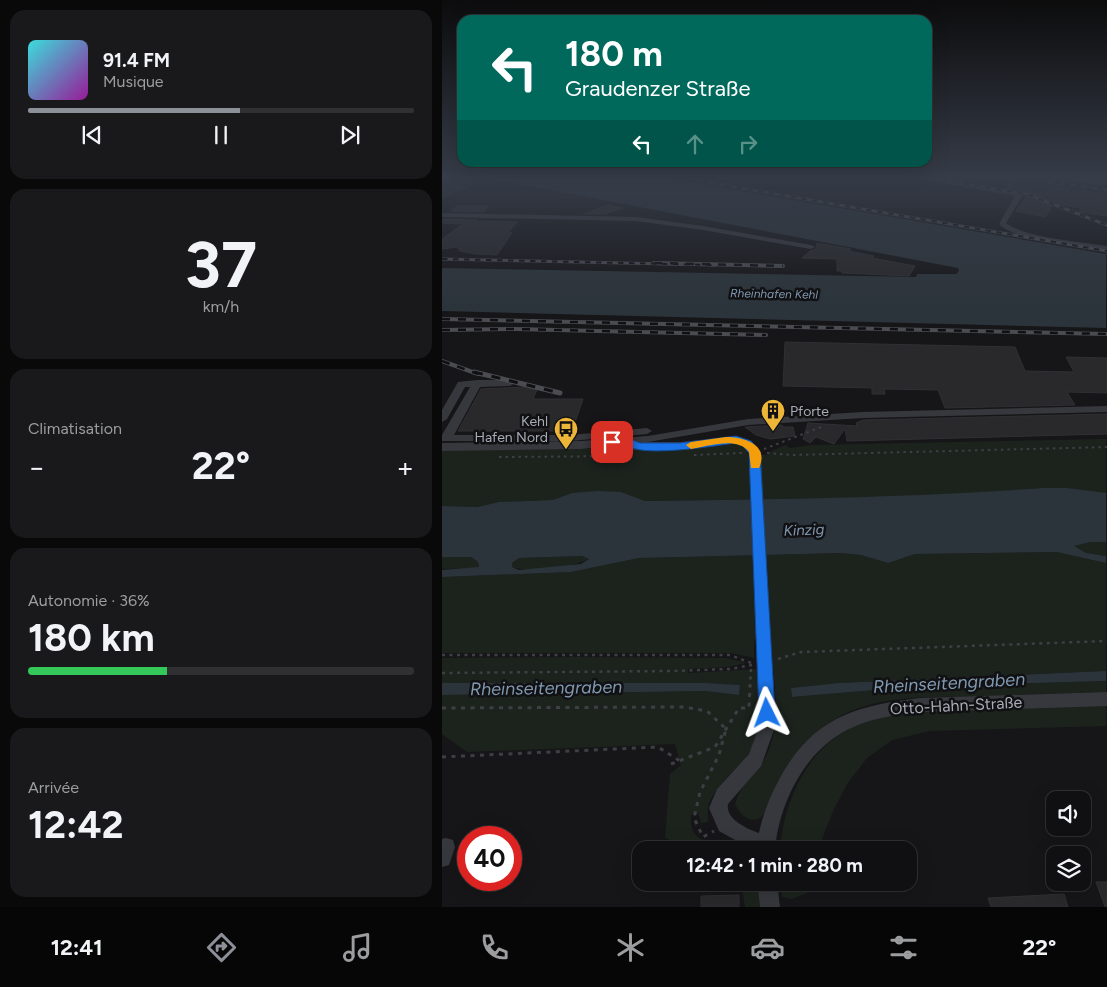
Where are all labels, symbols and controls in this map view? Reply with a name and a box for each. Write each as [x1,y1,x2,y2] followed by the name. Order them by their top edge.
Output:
[565,33,663,75] text: 180 m
[482,35,547,100] icon: left
[103,49,170,72] text: 91.4 FM
[103,72,164,91] text: Musique
[565,75,750,102] text: Graudenzer Straße
[78,121,106,149] icon: previous
[207,121,235,149] icon: pause
[336,121,364,149] icon: next
[628,130,656,158] icon: left
[681,130,709,158] icon: ahead
[734,130,762,158] icon: right
[185,225,257,303] text: 37
[730,286,818,302] water label: Rheinhafen Kehl
[203,297,239,316] text: km/h
[760,398,786,432] building icon: Pforte
[790,403,829,420] place label: Pforte
[474,413,548,446] place label: Kehl Hafen Nord
[553,416,579,450] bus stop icon: Kehl Hafen Nord
[28,419,122,438] text: Climatisation
[591,421,633,463] pin
[598,428,626,456] icon: arrive
[192,443,250,489] text: 22°
[28,450,45,484] text: −
[397,450,414,484] text: +
[783,520,825,540] water label: Kinzig
[28,591,150,610] text: Autonomie · 36%
[28,615,155,661] text: 180 km
[872,668,1026,698] water label: Rheinseitengraben
[470,676,622,700] water label: Rheinseitengraben
[740,686,792,738] position arrow
[889,693,1023,718] street label: Otto-Hahn-Straße
[28,778,79,797] text: Arrivée
[1046,791,1091,891] map controls
[1046,791,1091,836] button: sound
[28,802,124,848] text: 12:42
[457,826,522,891] speed limit sign: 40
[1046,846,1091,891] button: layers
[686,854,863,877] text: 12:42 · 1 min · 280 m
[204,930,239,965] icon: directions
[340,930,375,965] icon: music
[477,930,512,965] icon: phone
[613,930,648,965] icon: climate
[750,930,785,965] icon: car
[886,930,921,965] icon: filters
[51,934,103,961] text: 12:41
[1022,934,1056,961] text: 22°

